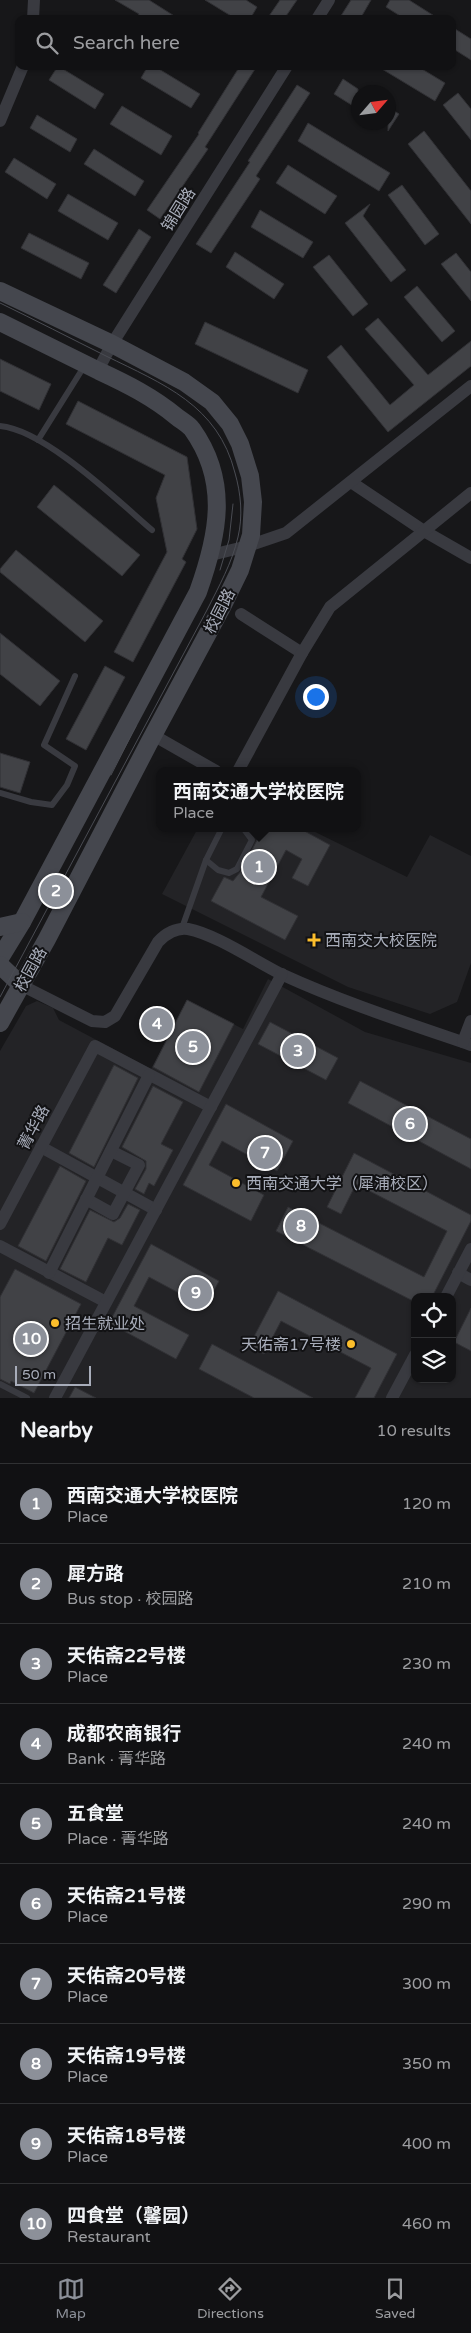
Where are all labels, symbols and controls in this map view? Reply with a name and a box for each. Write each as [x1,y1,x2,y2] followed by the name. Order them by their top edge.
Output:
[15,15,456,70] search box
[33,29,61,57] icon: search
[73,32,180,54] text: Search here
[351,85,396,130] north arrow
[158,184,200,235] street label: 锦园路
[200,586,240,637] street label: 校园路
[303,684,329,710] your location
[156,767,361,832] popup
[173,781,344,803] text: 西南交通大学校医院
[173,803,214,823] text: Place
[243,848,275,886] pin: 1
[40,872,72,910] pin: 2
[325,931,437,951] place label: 西南交大校医院
[307,933,321,947] marker: 西南交大校医院
[10,944,51,995] street label: 校园路
[141,1005,173,1043] pin: 4
[177,1028,209,1066] pin: 5
[282,1032,314,1070] pin: 3
[14,1102,54,1153] street label: 菁华路
[394,1105,426,1143] pin: 6
[249,1134,281,1172] pin: 7
[246,1174,438,1194] place label: 西南交通大学（犀浦校区）
[230,1177,242,1189] marker: 西南交通大学（犀浦校区）
[285,1207,317,1245] pin: 8
[180,1274,212,1312] pin: 9
[411,1293,456,1383] map controls
[411,1293,456,1338] button: locate
[65,1314,145,1334] place label: 招生就业处
[49,1317,61,1329] marker: 招生就业处
[15,1320,47,1358] pin: 10
[241,1335,341,1355] place label: 天佑斋17号楼
[345,1338,357,1350] marker: 天佑斋17号楼
[411,1338,456,1383] button: layers
[15,1363,91,1386] scale bar
[22,1366,56,1383] text: 50 m
[20,1418,93,1443] text: Nearby
[377,1421,451,1441] text: 10 results
[67,1485,238,1507] text: 西南交通大学校医院
[31,1494,41,1514] text: 1
[402,1494,451,1514] text: 120 m
[67,1507,108,1527] text: Place
[67,1563,124,1585] text: 犀方路
[31,1574,41,1594] text: 2
[402,1574,451,1594] text: 210 m
[67,1589,193,1609] text: Bus stop · 校园路
[67,1645,186,1667] text: 天佑斋22号楼
[31,1654,41,1674] text: 3
[402,1654,451,1674] text: 230 m
[67,1667,108,1687] text: Place
[67,1723,181,1745] text: 成都农商银行
[31,1734,41,1754] text: 4
[402,1734,451,1754] text: 240 m
[67,1749,166,1769] text: Bank · 菁华路
[67,1803,124,1825] text: 五食堂
[31,1814,41,1834] text: 5
[402,1814,451,1834] text: 240 m
[67,1829,169,1849] text: Place · 菁华路
[67,1885,186,1907] text: 天佑斋21号楼
[31,1894,41,1914] text: 6
[402,1894,451,1914] text: 290 m
[67,1907,108,1927] text: Place
[67,1965,186,1987] text: 天佑斋20号楼
[31,1974,41,1994] text: 7
[402,1974,451,1994] text: 300 m
[67,1987,108,2007] text: Place
[67,2045,186,2067] text: 天佑斋19号楼
[31,2054,41,2074] text: 8
[402,2054,451,2074] text: 350 m
[67,2067,108,2087] text: Place
[67,2125,186,2147] text: 天佑斋18号楼
[31,2134,41,2154] text: 9
[402,2134,451,2154] text: 400 m
[67,2147,108,2167] text: Place
[67,2205,200,2227] text: 四食堂（馨园）
[26,2214,46,2234] text: 10
[402,2214,451,2234] text: 460 m
[67,2227,151,2247] text: Restaurant
[56,2275,86,2322] tab: Map
[197,2275,264,2322] tab: Directions
[375,2275,415,2322] tab: Saved

